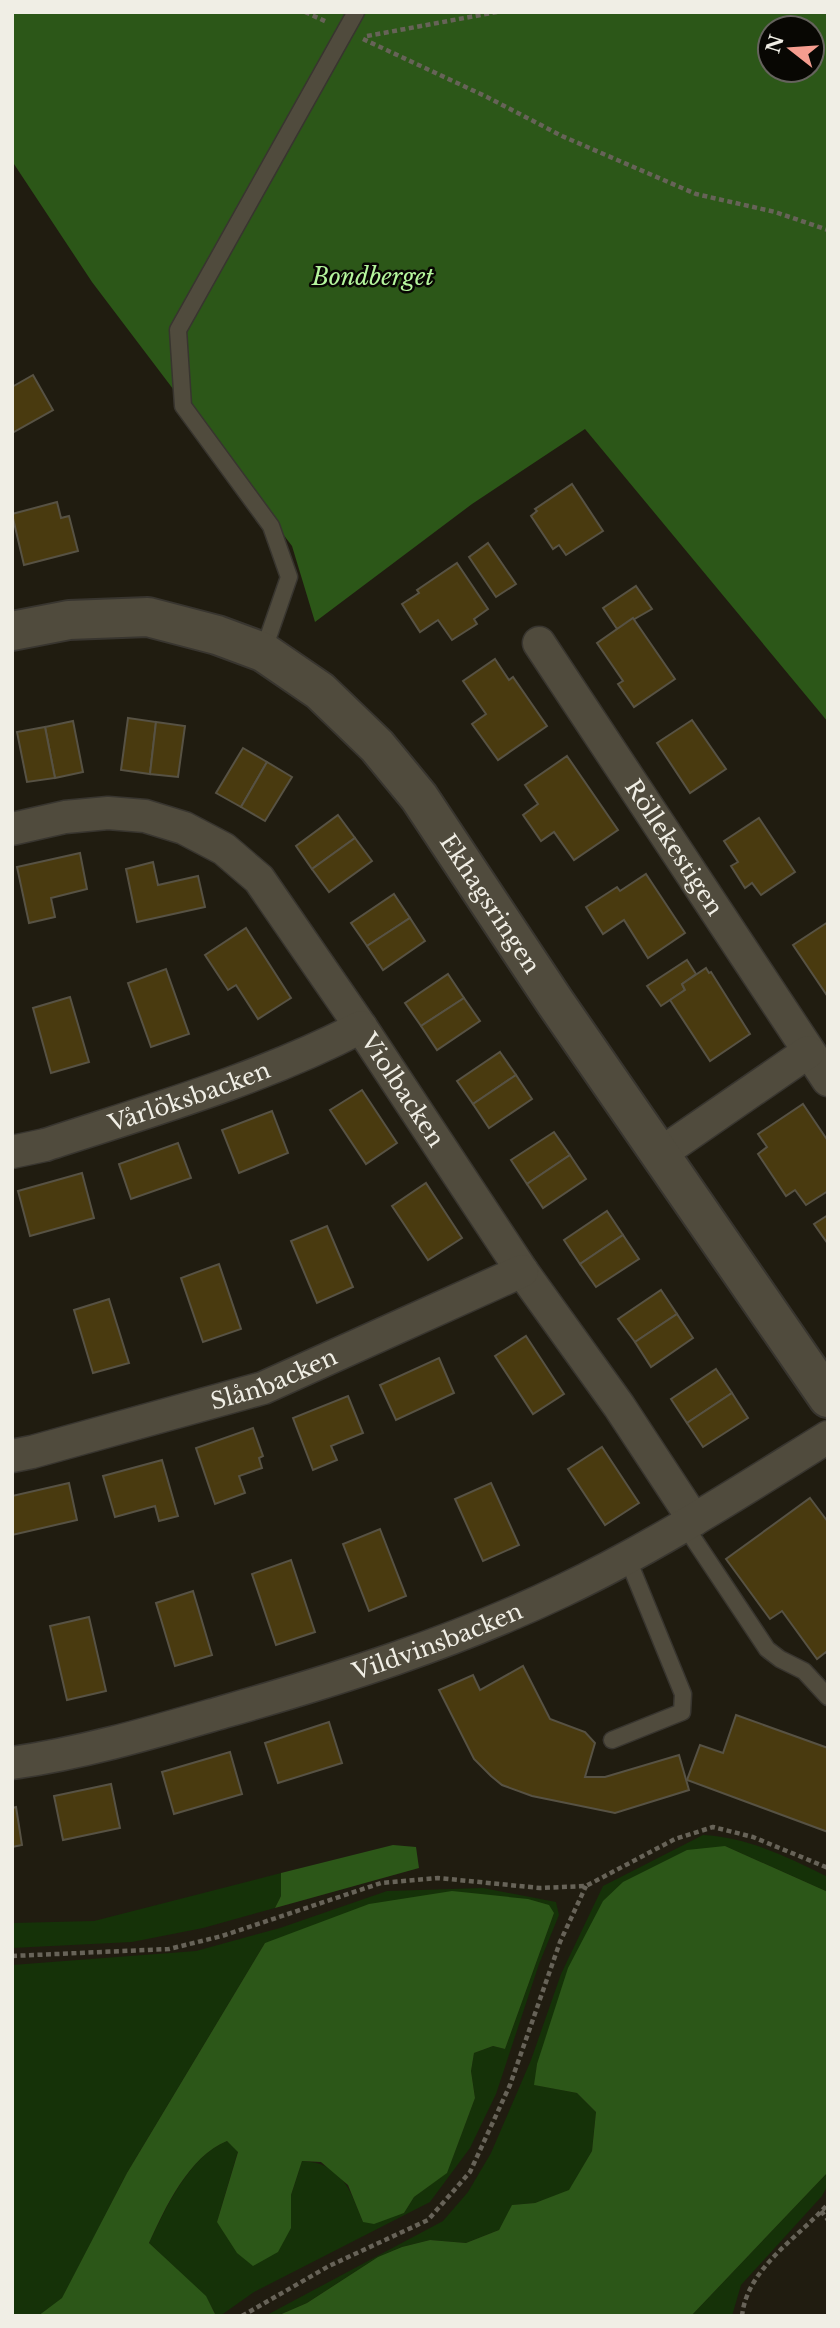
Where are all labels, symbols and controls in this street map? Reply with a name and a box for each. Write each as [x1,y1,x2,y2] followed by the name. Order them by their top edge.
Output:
[756,14,826,84] north arrow
[762,32,789,56] text: N
[311,263,435,291] park label: Bondberget
[619,774,729,921] street label: Röllekestigen
[434,829,546,979] street label: Ekhagsringen
[354,1027,450,1152] street label: Violbacken
[104,1056,274,1138] street label: Vårlöksbacken
[207,1342,341,1416] street label: Slånbacken
[348,1597,527,1686] street label: Vildvinsbacken

